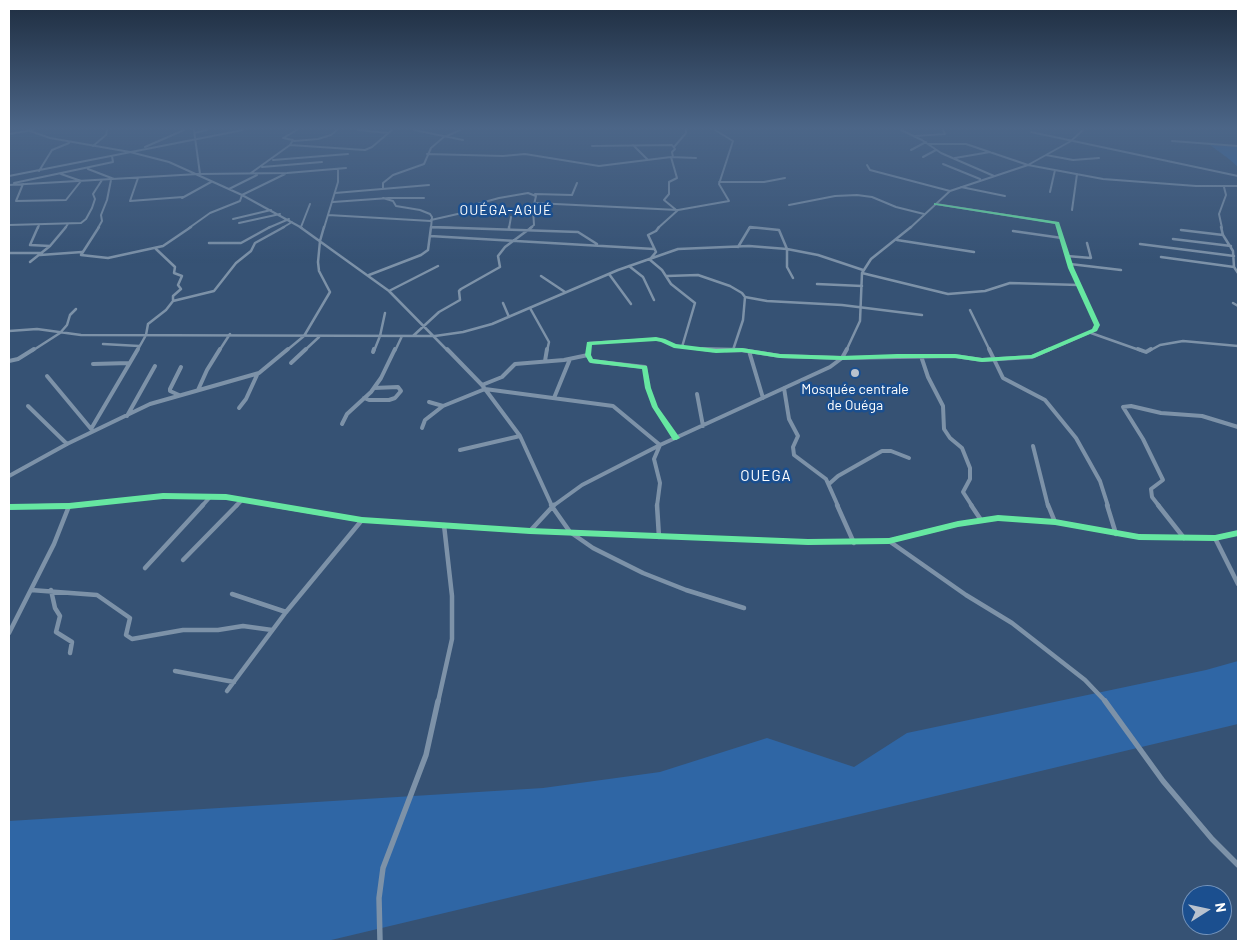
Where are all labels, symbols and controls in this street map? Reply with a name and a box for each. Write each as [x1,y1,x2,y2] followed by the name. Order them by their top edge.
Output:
[458,202,554,218] district label: OUÉGA-AGUÉ
[849,367,861,379] marker: Mosquée centrale de Ouéga
[801,381,909,414] place label: Mosquée centrale de Ouéga
[740,467,792,485] district label: OUEGA
[1182,885,1232,935] north arrow
[1212,901,1230,914] text: N

